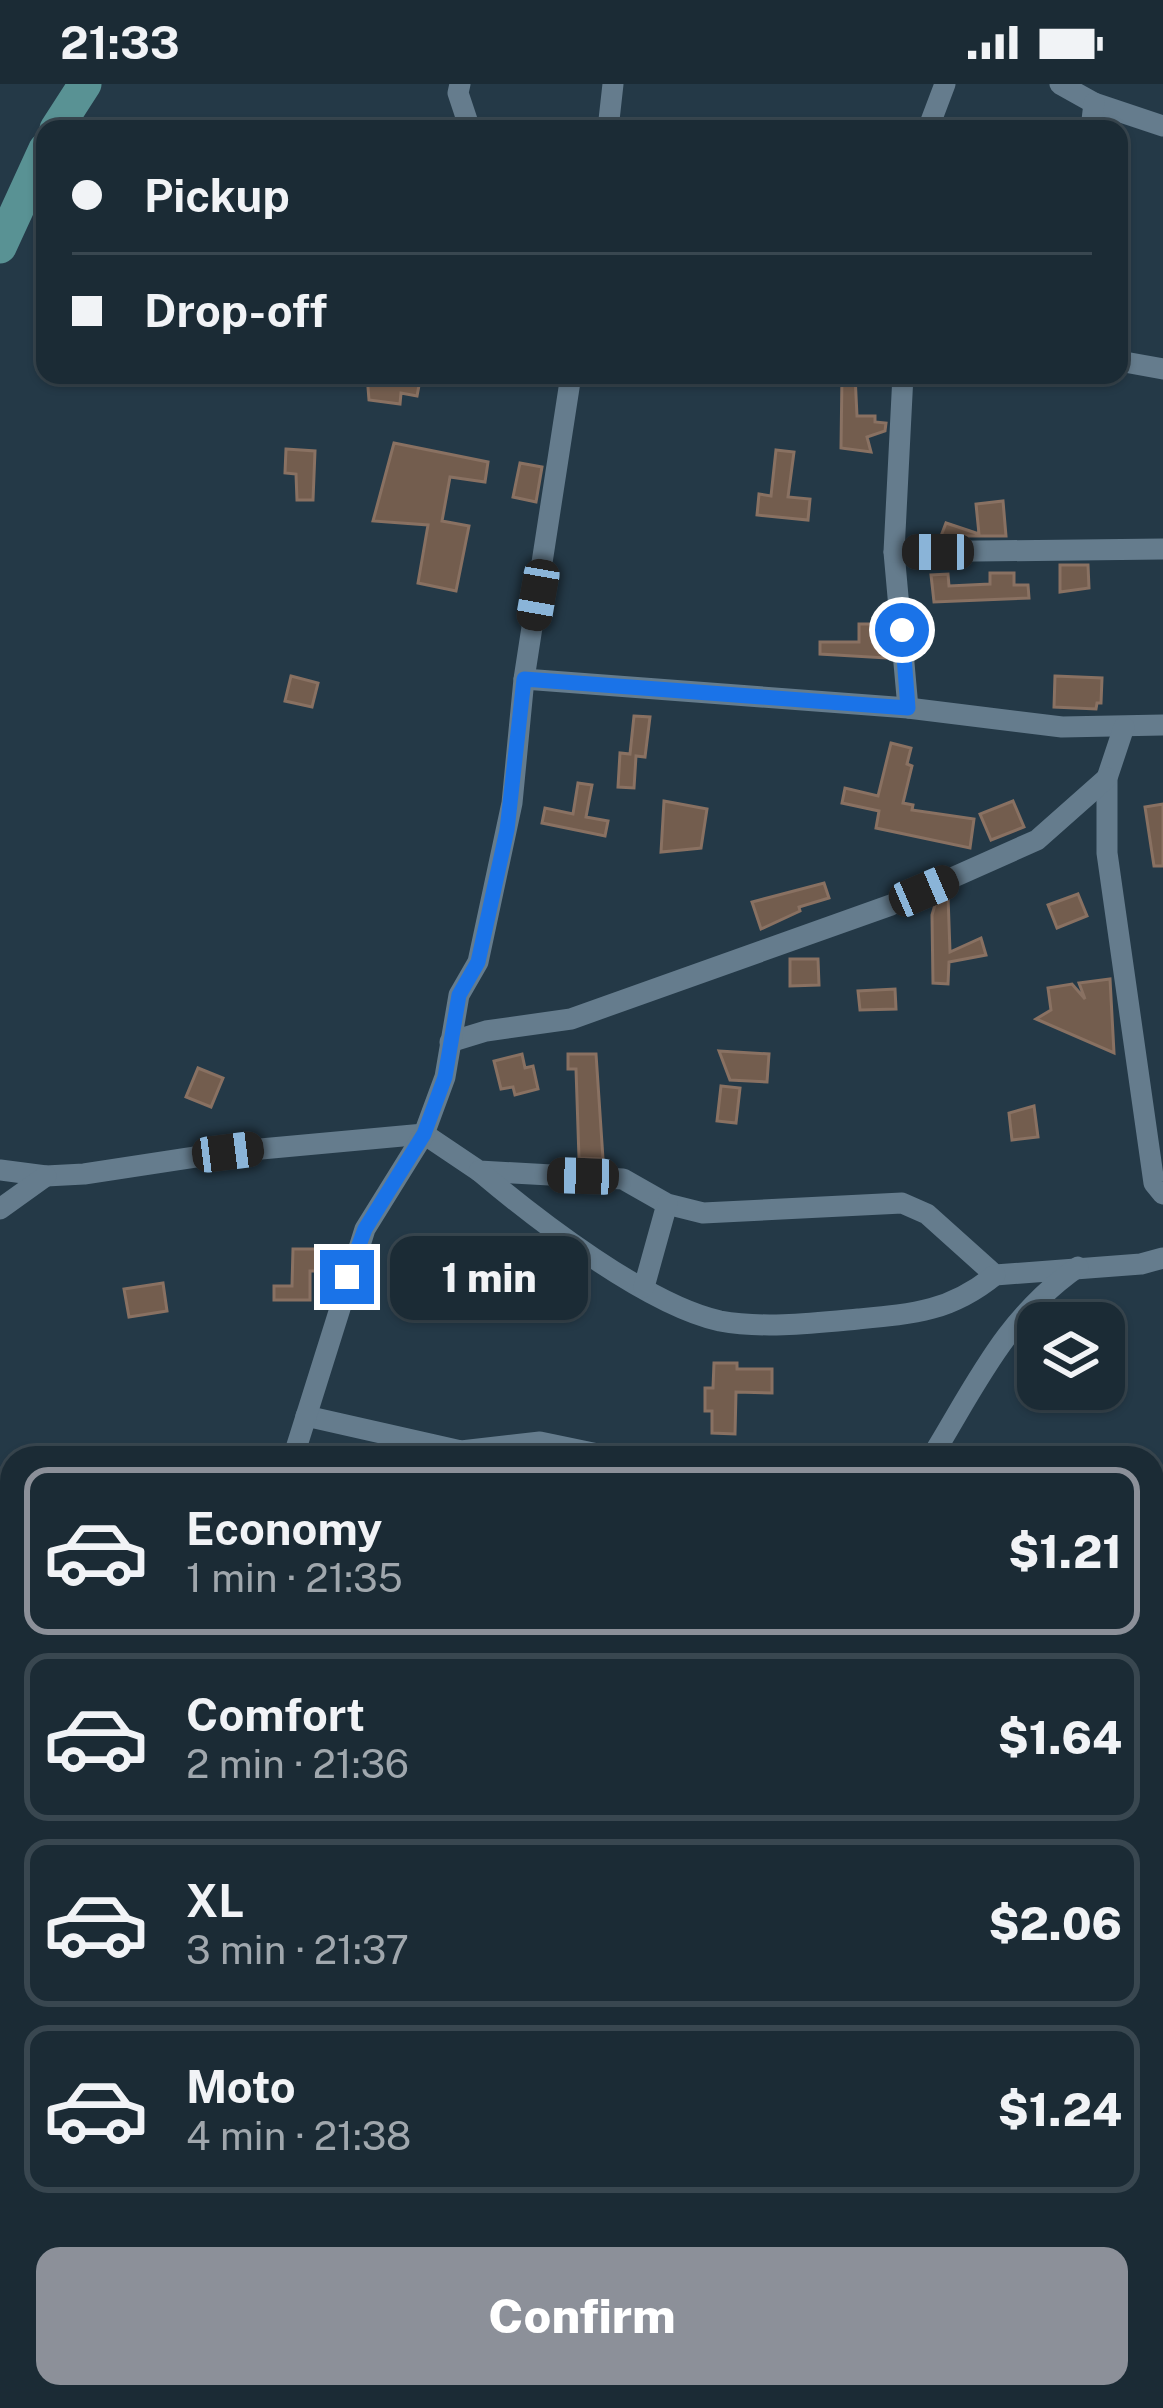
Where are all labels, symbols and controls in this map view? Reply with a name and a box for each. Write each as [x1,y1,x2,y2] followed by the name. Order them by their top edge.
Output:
[60,16,180,69] text: 21:33
[144,169,290,222] text: Pickup
[144,284,327,337] text: Drop-off
[902,534,974,570] car
[514,556,562,634] car
[875,603,929,657] route start
[884,860,964,922] car
[190,1130,266,1174] car
[546,1157,620,1195] car
[389,1235,587,1319] callout: 1 min
[320,1250,374,1304] route end
[441,1255,537,1301] text: 1 min
[1017,1302,1125,1410] map controls
[1017,1302,1125,1410] button: layers
[42,1497,150,1605] icon: car
[186,1502,382,1555] text: Economy
[1008,1525,1122,1578] text: $1.21
[186,1555,403,1601] text: 1 min · 21:35
[42,1683,150,1791] icon: car
[186,1688,365,1741] text: Comfort
[998,1711,1122,1764] text: $1.64
[186,1741,409,1787] text: 2 min · 21:36
[42,1869,150,1977] icon: car
[186,1874,244,1927] text: XL
[988,1897,1122,1950] text: $2.06
[186,1927,409,1973] text: 3 min · 21:37
[42,2055,150,2163] icon: car
[186,2060,296,2113] text: Moto
[998,2083,1122,2136] text: $1.24
[186,2113,411,2159] text: 4 min · 21:38
[36,2247,1128,2385] button: Confirm

